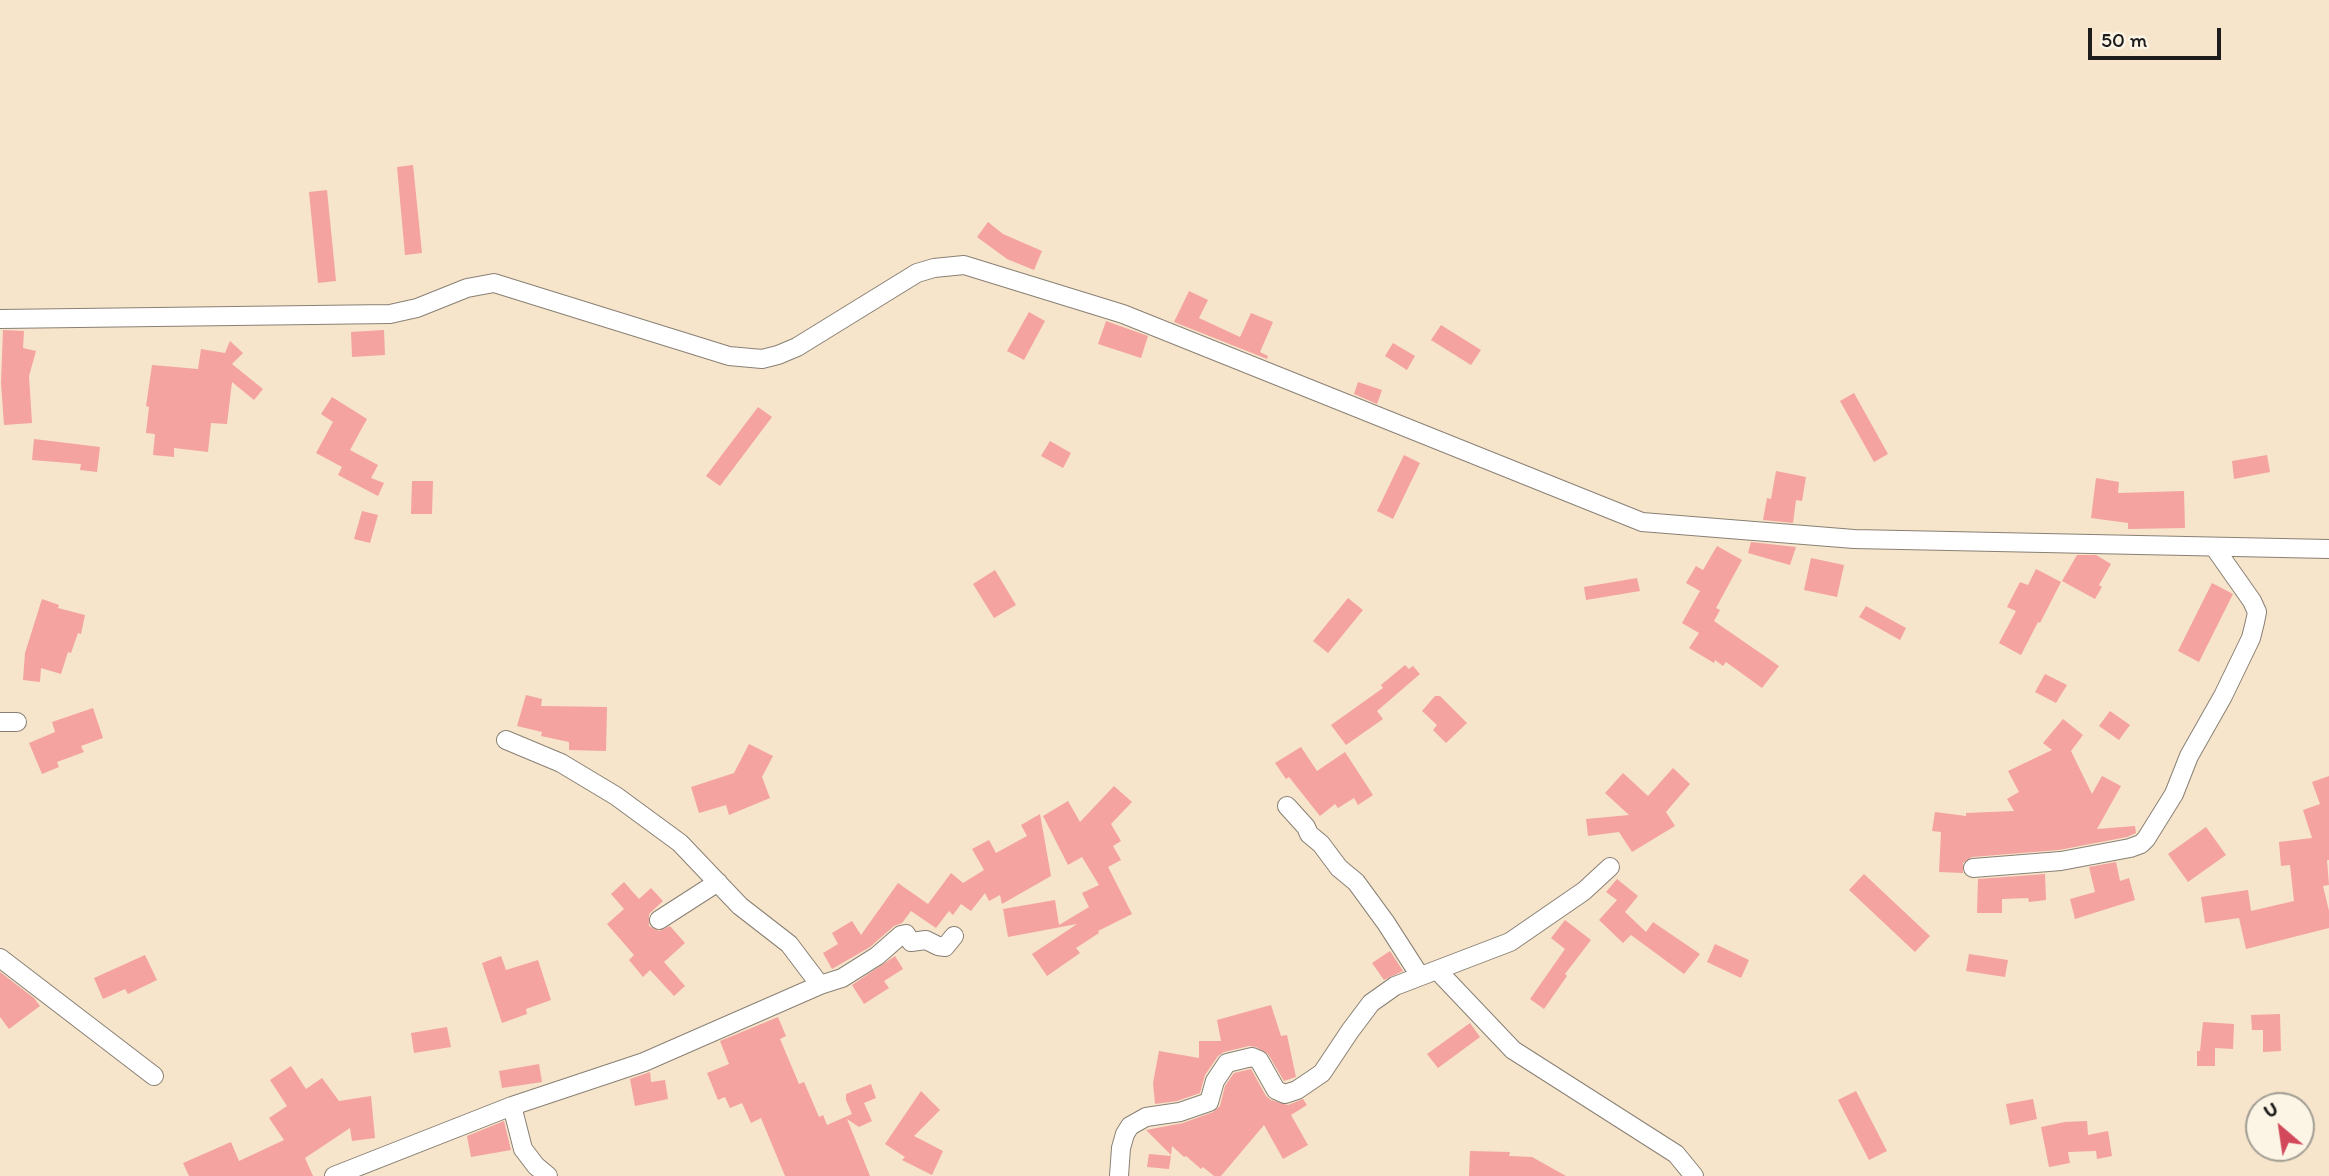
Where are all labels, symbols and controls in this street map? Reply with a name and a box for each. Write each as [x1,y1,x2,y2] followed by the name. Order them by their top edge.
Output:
[2091,14,2224,58] scale bar
[2101,27,2147,52] text: 50 m
[2245,1092,2315,1162] north arrow
[2259,1097,2282,1123] text: U

